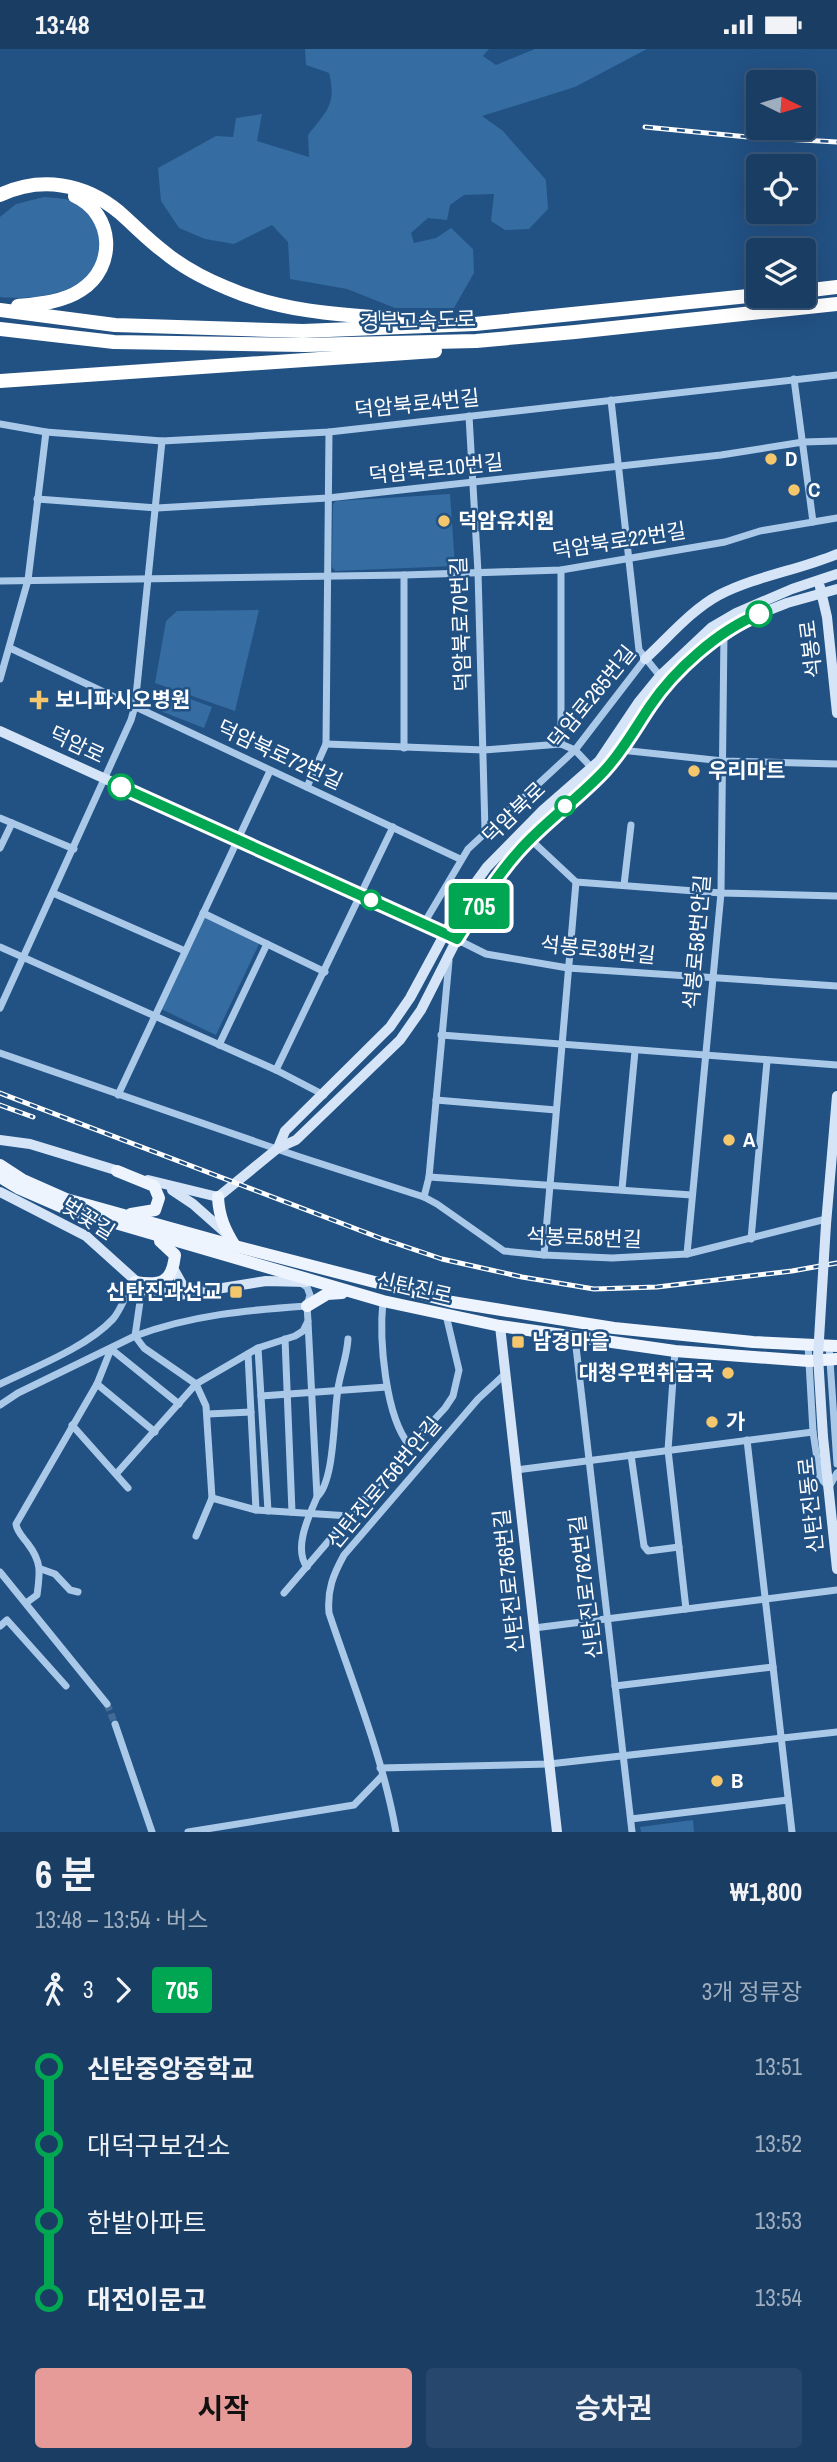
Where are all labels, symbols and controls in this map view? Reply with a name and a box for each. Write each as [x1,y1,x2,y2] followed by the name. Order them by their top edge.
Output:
[35,7,90,42] text: 13:48
[746,70,816,140] north arrow
[746,70,816,308] map controls
[746,154,816,224] button: locate
[746,238,816,308] button: layers
[360,304,476,337] street label: 경부고속도로
[353,383,481,424] street label: 덕암북로4번길
[785,444,797,473] place label: D
[367,447,505,490] street label: 덕암북로10번길
[763,451,779,467] marker: D
[808,475,820,504] place label: C
[786,482,802,498] marker: C
[458,506,555,535] place label: 덕암유치원
[436,513,452,529] marker: 덕암유치원
[550,516,688,565] street label: 덕암북로22번길
[444,556,477,692] street label: 덕암북로70번길
[746,601,772,627] unlabelled marker
[793,619,828,680] street label: 석봉로
[541,639,642,755] street label: 덕암로265번길
[55,685,190,714] place label: 보니파시오병원
[29,690,49,710] marker: 보니파시오병원
[213,713,348,796] street label: 덕암북로72번길
[45,719,110,770] street label: 덕암로
[708,756,785,785] place label: 우리마트
[686,763,702,779] marker: 우리마트
[108,774,134,800] unlabelled marker
[476,775,552,850] street label: 덕암북로
[555,796,575,816] unlabelled marker
[676,873,717,1011] street label: 석봉로58번안길
[439,883,519,929] line badge: 705
[361,890,381,910] unlabelled marker
[463,890,495,922] text: 705
[539,929,657,970] street label: 석봉로38번길
[743,1125,756,1154] place label: A
[721,1132,737,1148] marker: A
[56,1191,121,1246] street label: 벚꽃길
[526,1221,642,1254] street label: 석봉로58번길
[373,1265,455,1310] street label: 신탄진로
[106,1277,222,1306] place label: 신탄진과선교
[228,1284,244,1300] marker: 신탄진과선교
[532,1327,609,1356] place label: 남경마을
[510,1334,526,1350] marker: 남경마을
[579,1358,714,1387] place label: 대청우편취급국
[720,1365,736,1381] marker: 대청우편취급국
[726,1407,745,1436] place label: 가
[320,1411,447,1555] street label: 신탄진로756번안길
[704,1414,720,1430] marker: 가
[791,1455,830,1555] street label: 신탄진동로
[487,1508,530,1654] street label: 신탄진로756번길
[562,1514,609,1661] street label: 신탄진로762번길
[731,1766,743,1795] place label: B
[709,1773,725,1789] marker: B
[35,1849,96,1900] text: 6 분
[730,1874,802,1909] text: ₩1,800
[35,1904,208,1935] text: 13:48 – 13:54 · 버스
[35,1971,73,2009] icon: walk
[104,1971,142,2009] icon: forward
[83,1974,94,2005] text: 3
[166,1974,198,2006] text: 705
[702,1976,802,2007] text: 3개 정류장
[87,2051,254,2086] text: 신탄중앙중학교
[755,2051,802,2082] text: 13:51
[87,2128,231,2163] text: 대덕구보건소
[755,2128,802,2159] text: 13:52
[87,2205,207,2240] text: 한밭아파트
[755,2205,802,2236] text: 13:53
[87,2282,207,2317] text: 대전이문고
[755,2282,802,2313] text: 13:54
[35,2368,412,2448] button: 시작
[426,2368,802,2448] button: 승차권

